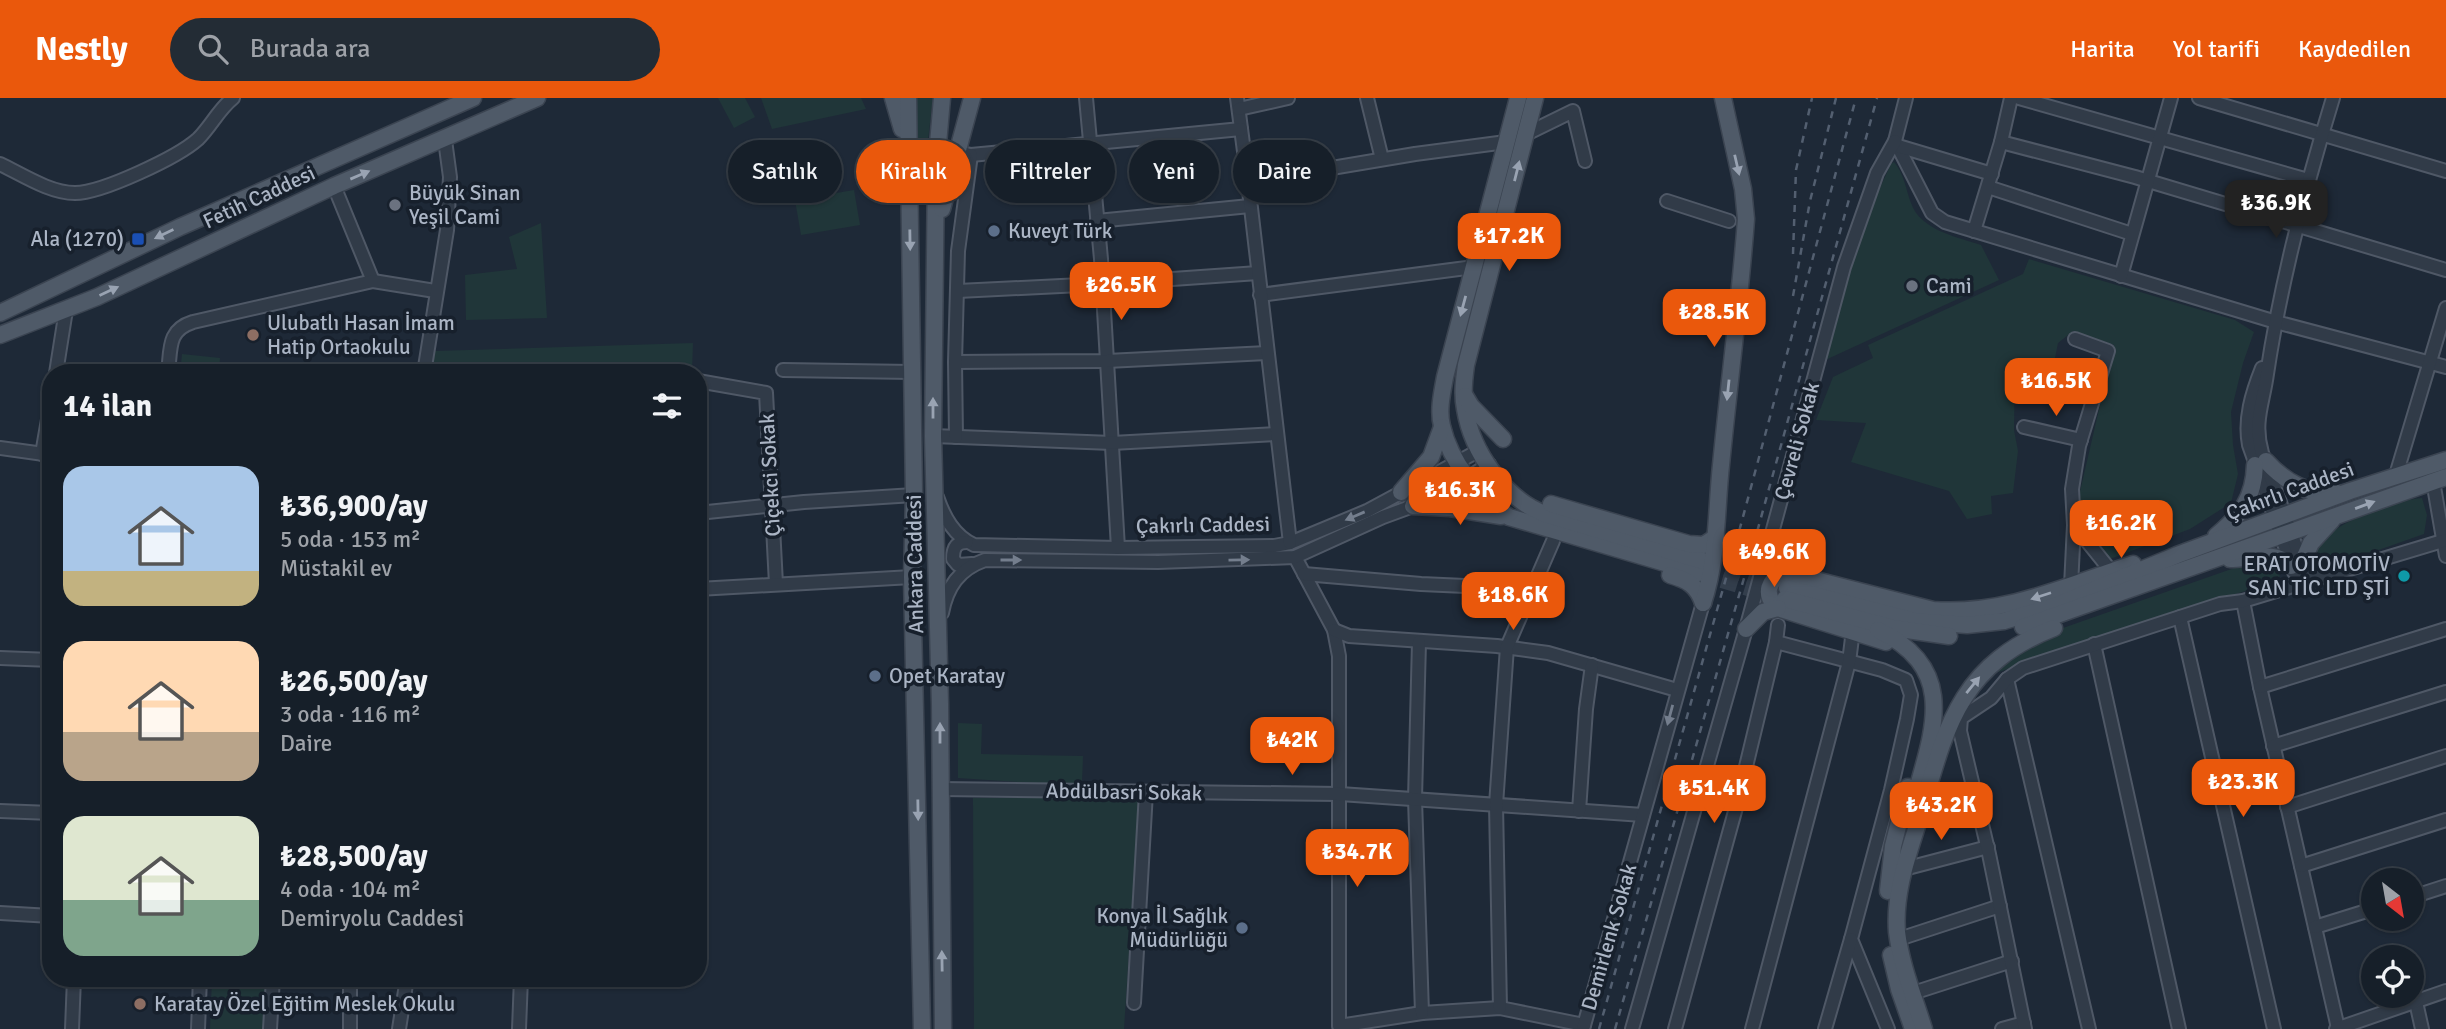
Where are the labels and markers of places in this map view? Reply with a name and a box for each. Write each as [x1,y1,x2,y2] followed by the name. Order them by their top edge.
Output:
[409,180,521,230] place label: Büyük Sinan Yeşil Cami
[2219,180,2333,240] pin: ₺36.9K
[387,197,403,213] marker: Büyük Sinan Yeşil Cami
[1452,214,1566,273] pin: ₺17.2K
[1008,218,1113,244] place label: Kuveyt Türk
[986,223,1002,239] marker: Kuveyt Türk
[31,226,124,252] place label: Ala (1270)
[130,231,146,247] marker: Ala (1270)
[1064,262,1178,322] pin: ₺26.5K
[1926,273,1972,299] place label: Cami
[1904,278,1920,294] marker: Cami
[1657,289,1771,349] pin: ₺28.5K
[267,310,455,360] place label: Ulubatlı Hasan İmam Hatip Ortaokulu
[245,327,261,343] marker: Ulubatlı Hasan İmam Hatip Ortaokulu
[1999,358,2113,418] pin: ₺16.5K
[1403,468,1517,527] pin: ₺16.3K
[2064,500,2178,560] pin: ₺16.2K
[1717,530,1831,589] pin: ₺49.6K
[2243,551,2390,601] place label: ERAT OTOMOTİV SAN TİC LTD ŞTİ
[2396,568,2412,584] marker: ERAT OTOMOTİV SAN TİC LTD ŞTİ
[1456,573,1570,632] pin: ₺18.6K
[889,663,1005,689] place label: Opet Karatay
[867,668,883,684] marker: Opet Karatay
[1251,718,1333,777] pin: ₺42K
[2186,760,2300,819] pin: ₺23.3K
[1657,766,1771,825] pin: ₺51.4K
[1884,782,1998,842] pin: ₺43.2K
[1300,830,1414,889] pin: ₺34.7K
[1096,903,1228,953] place label: Konya İl Sağlık Müdürlüğü
[1234,920,1250,936] marker: Konya İl Sağlık Müdürlüğü
[154,991,455,1017] place label: Karatay Özel Eğitim Meslek Okulu
[132,996,148,1012] marker: Karatay Özel Eğitim Meslek Okulu

